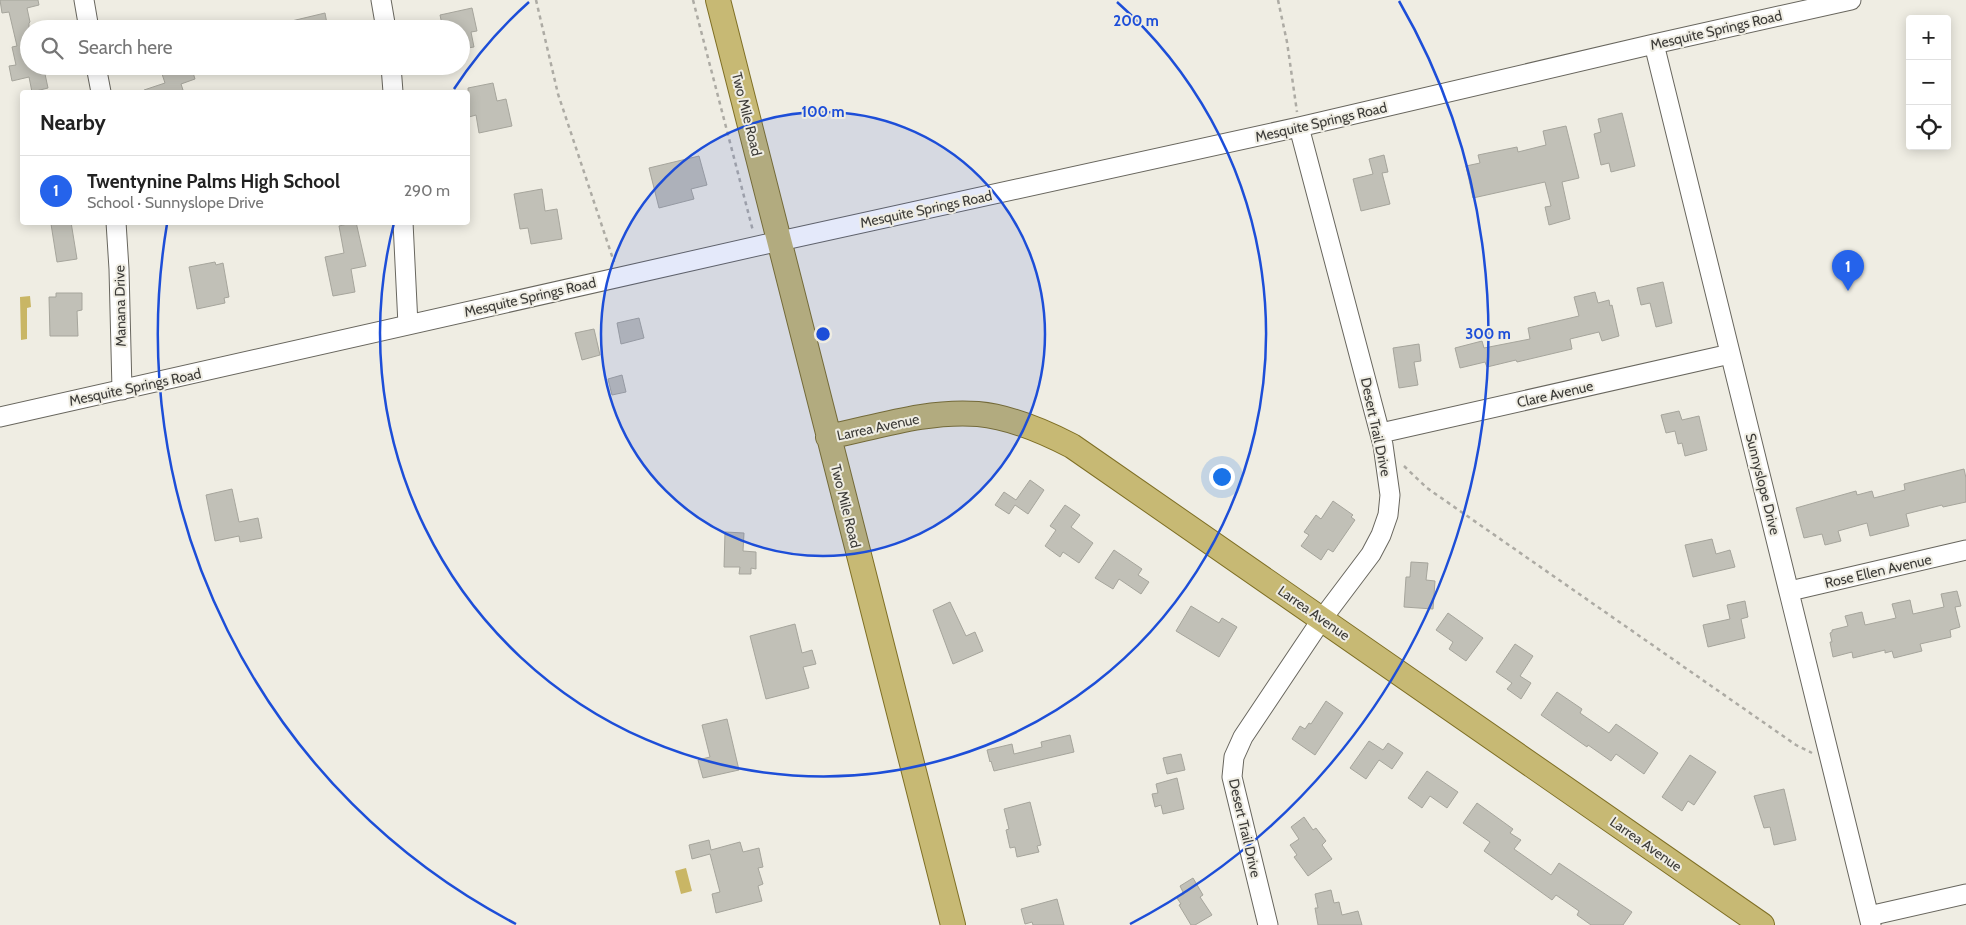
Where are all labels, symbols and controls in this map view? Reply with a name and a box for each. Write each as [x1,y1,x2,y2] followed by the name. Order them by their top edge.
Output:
[1648,6,1784,54] street label: Mesquite Springs Road
[1113,12,1159,30] text: 200 m
[1906,15,1951,150] map controls
[1906,15,1951,60] button: +
[20,20,470,75] search box
[38,34,66,62] icon: search
[78,36,172,59] text: Search here
[1906,60,1951,105] button: −
[728,70,766,158] street label: Two Mile Road
[1253,98,1389,146] street label: Mesquite Springs Road
[801,103,845,121] text: 100 m
[1906,105,1951,150] button: locate
[40,110,106,135] text: Nearby
[87,170,340,193] text: Twentynine Palms High School
[53,181,59,200] text: 1
[404,181,450,200] text: 290 m
[858,186,994,232] street label: Mesquite Springs Road
[87,193,264,212] text: School · Sunnyslope Drive
[1832,250,1864,291] pin: 1
[110,265,130,347] street label: Manana Drive
[462,273,598,321] street label: Mesquite Springs Road
[814,325,832,343] centre of rings
[1465,325,1511,343] text: 300 m
[67,364,203,410] street label: Mesquite Springs Road
[1357,376,1395,478] street label: Desert Trail Drive
[1515,377,1595,411] street label: Clare Avenue
[835,409,921,445] street label: Larrea Avenue
[1742,431,1784,537] street label: Sunnyslope Drive
[827,462,865,550] street label: Two Mile Road
[1209,464,1235,490] your location
[1823,550,1933,592] street label: Rose Ellen Avenue
[1274,582,1354,644] street label: Larrea Avenue
[1225,777,1265,879] street label: Desert Trail Drive
[1606,813,1686,875] street label: Larrea Avenue

